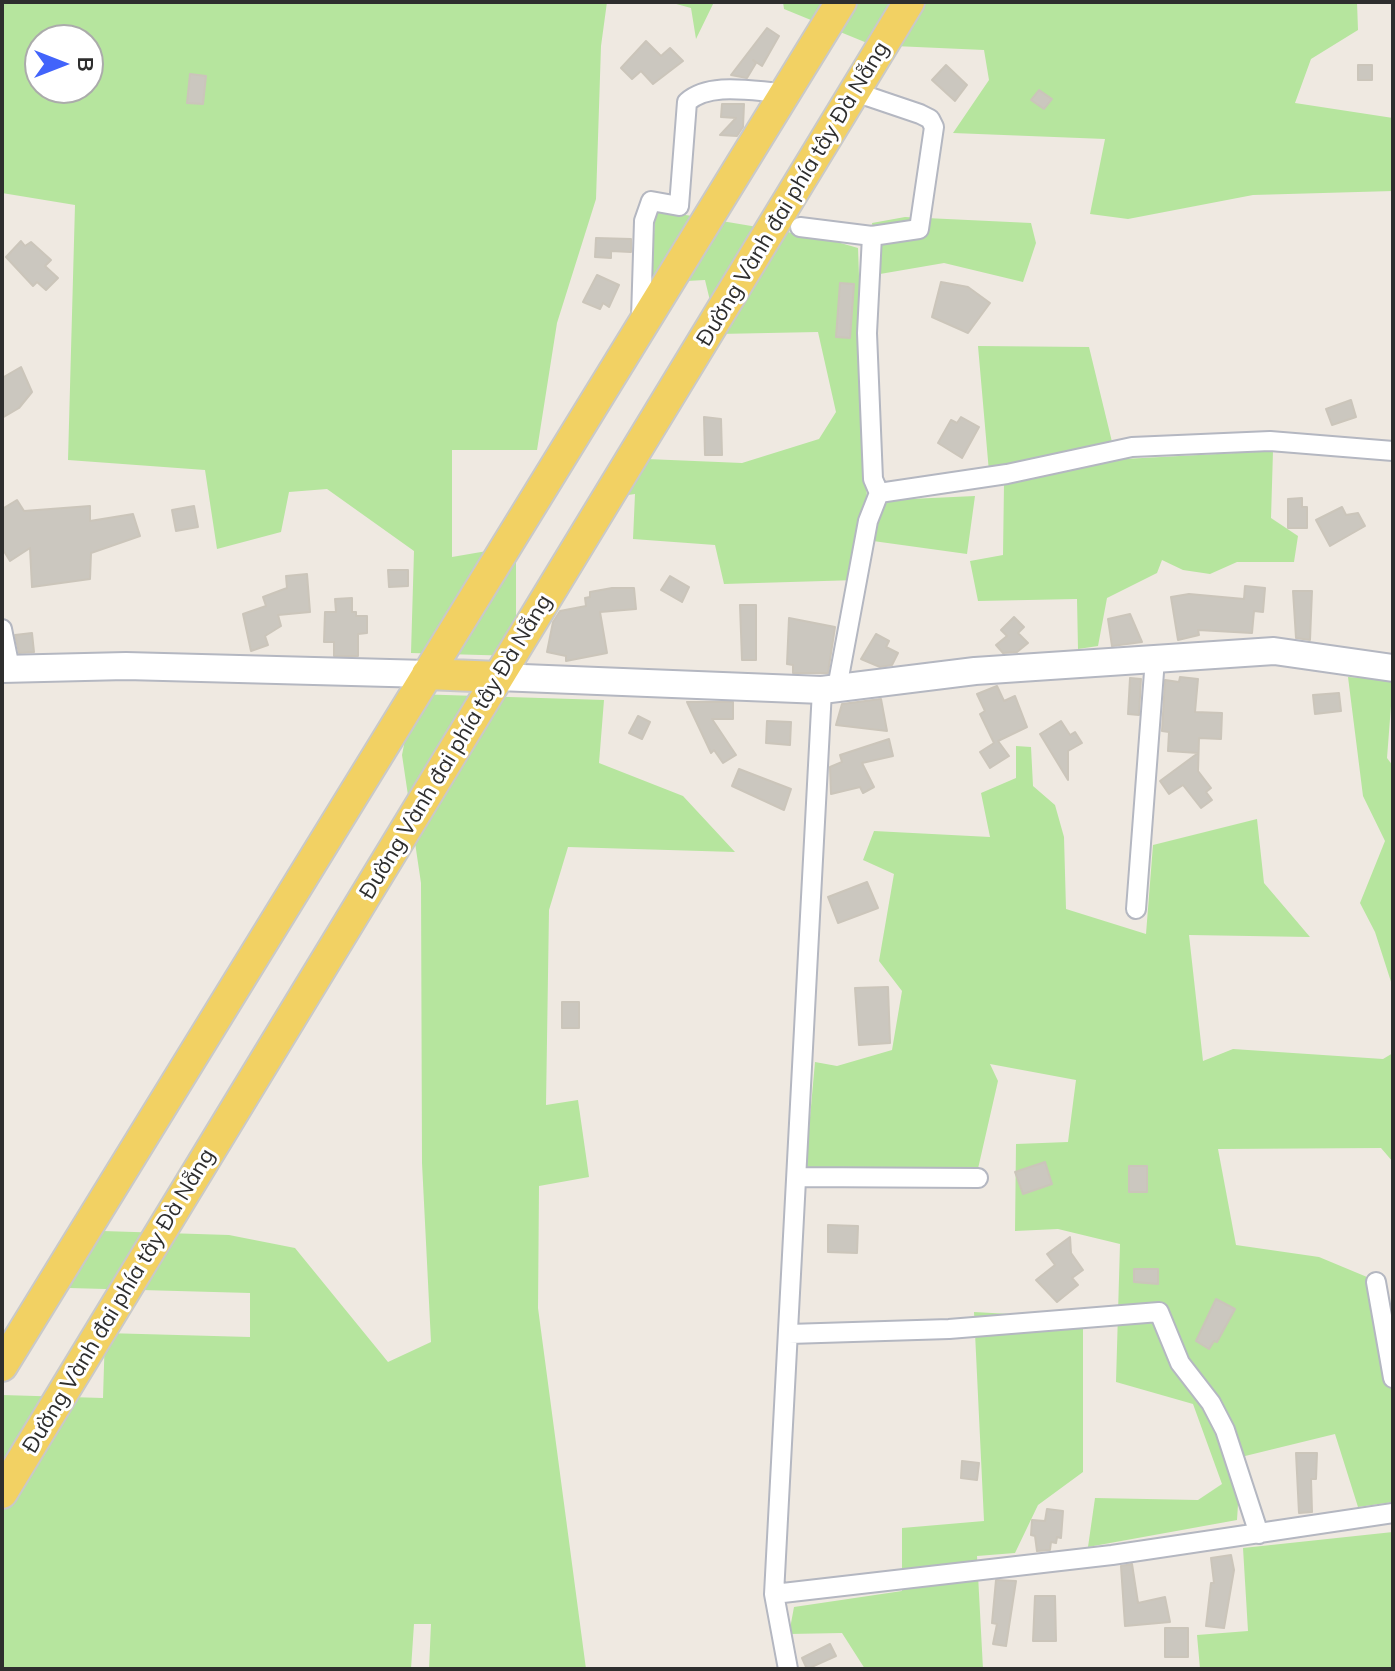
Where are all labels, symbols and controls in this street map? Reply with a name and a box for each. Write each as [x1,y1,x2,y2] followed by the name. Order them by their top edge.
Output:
[24,24,104,104] north arrow
[691,37,895,351] street label: Đường Vành đai phía tây Đà Nẵng
[72,56,100,72] text: B
[354,590,558,904] street label: Đường Vành đai phía tây Đà Nẵng
[17,1144,221,1458] street label: Đường Vành đai phía tây Đà Nẵng

